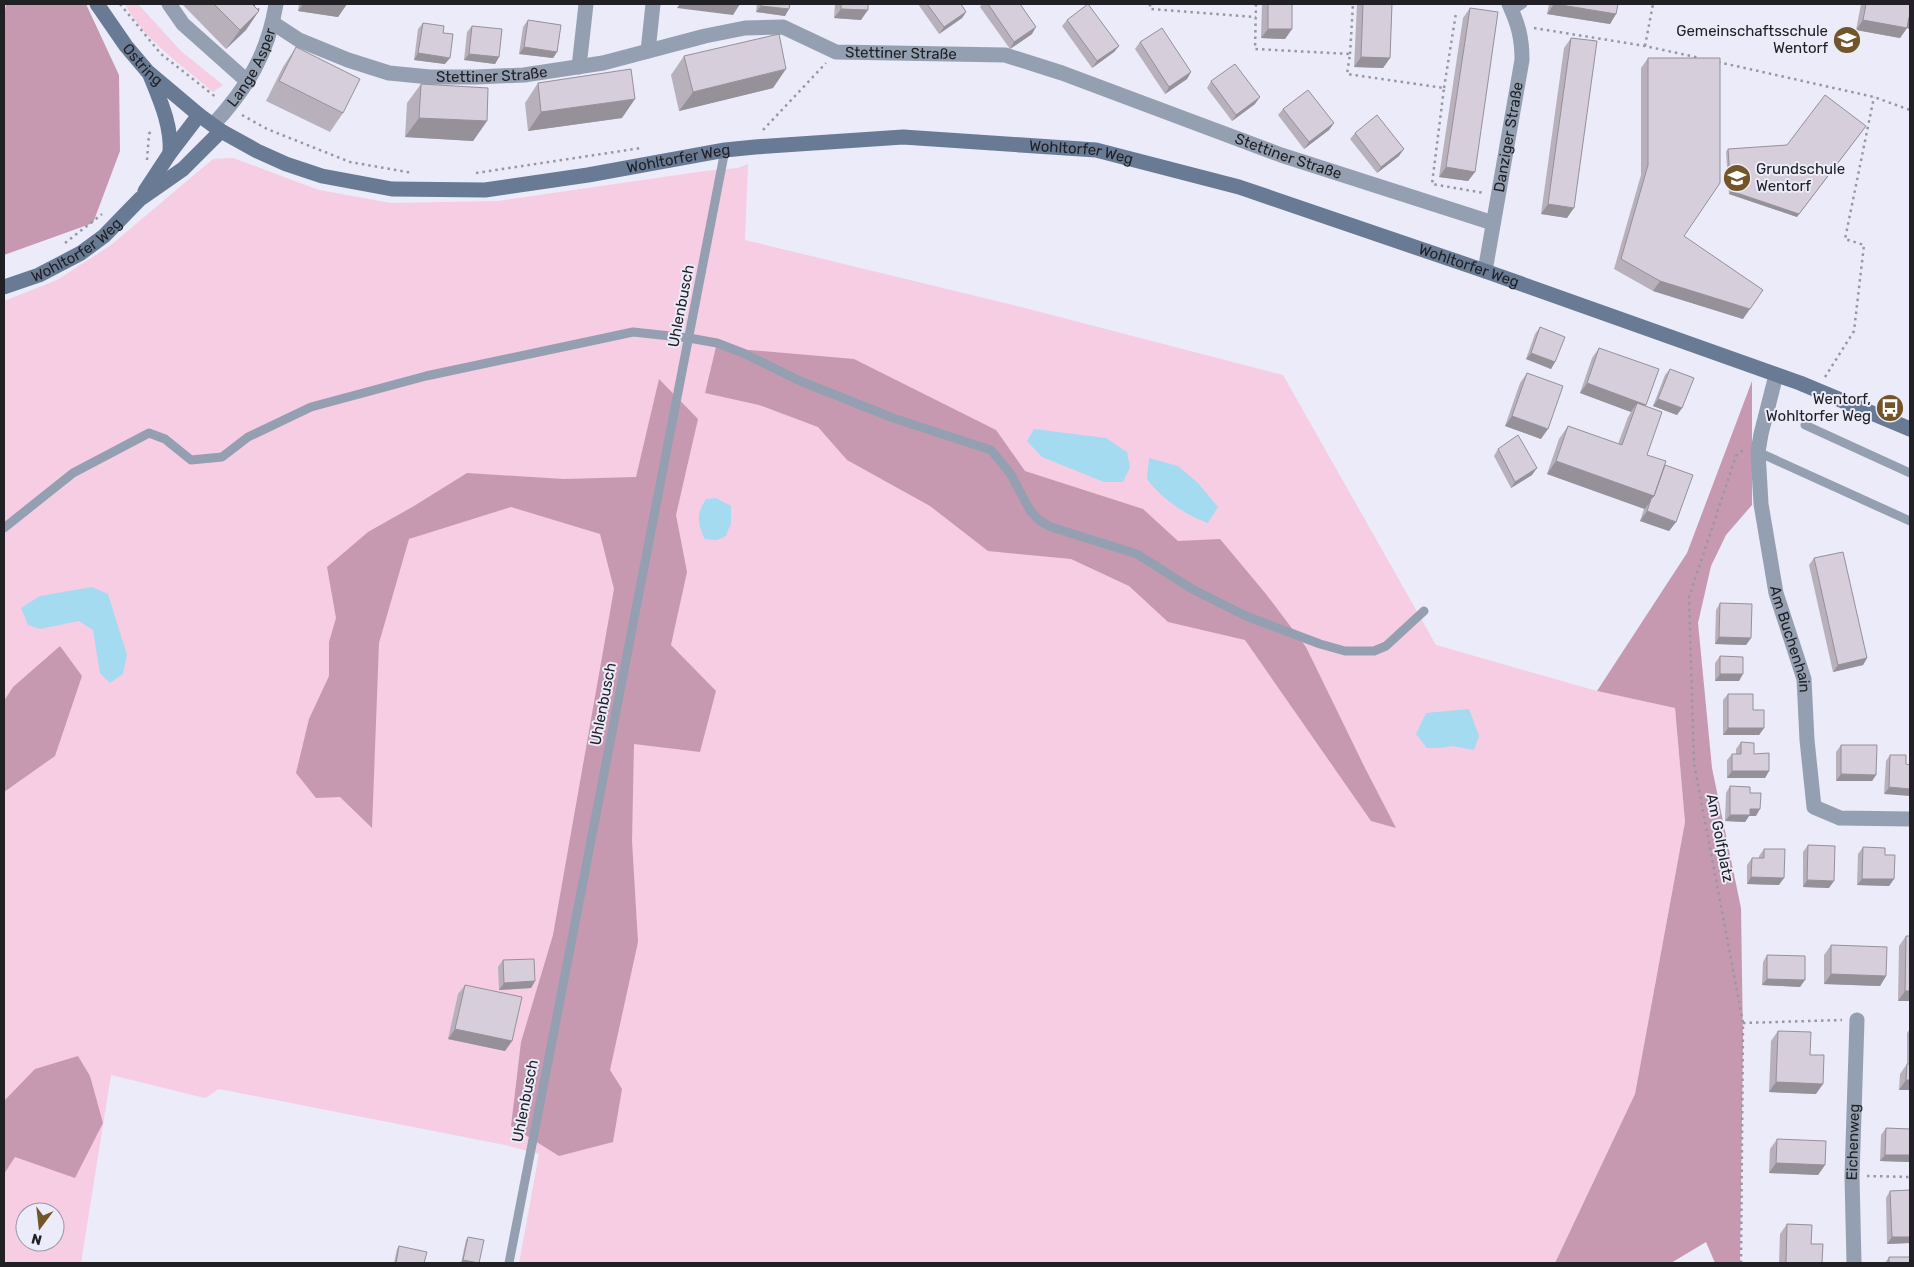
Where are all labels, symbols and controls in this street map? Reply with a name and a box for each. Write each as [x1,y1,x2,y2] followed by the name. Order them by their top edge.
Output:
[1676,22,1828,57] place label: Gemeinschaftsschule Wentorf
[1832,25,1862,55] school or university icon: Gemeinschaftsschule Wentorf
[223,26,279,111] street label: Lange Asper
[119,40,166,89] street label: Ostring
[845,43,957,63] street label: Stettiner Straße
[436,63,549,86] street label: Stettiner Straße
[1490,80,1527,194] street label: Danziger Straße
[1232,130,1344,183] street label: Stettiner Straße
[1029,137,1135,168] street label: Wohltorfer Weg
[625,141,731,177] street label: Wohltorfer Weg
[1756,160,1845,195] place label: Grundschule Wentorf
[1722,163,1752,193] school or university icon: Grundschule Wentorf
[29,214,126,286] street label: Wohltorfer Weg
[1416,240,1522,291] street label: Wohltorfer Weg
[664,263,698,349] street label: Uhlenbusch
[1766,390,1871,425] place label: Wentorf, Wohltorfer Weg
[1875,393,1905,423] bus stop icon: Wentorf, Wohltorfer Weg
[1766,585,1814,693] street label: Am Buchenhain
[586,661,620,747] street label: Uhlenbusch
[1703,792,1737,884] street label: Am Golfplatz
[508,1058,542,1144] street label: Uhlenbusch
[1843,1103,1863,1181] street label: Eichenweg
[15,1202,65,1252] north arrow
[30,1230,44,1249] text: N

